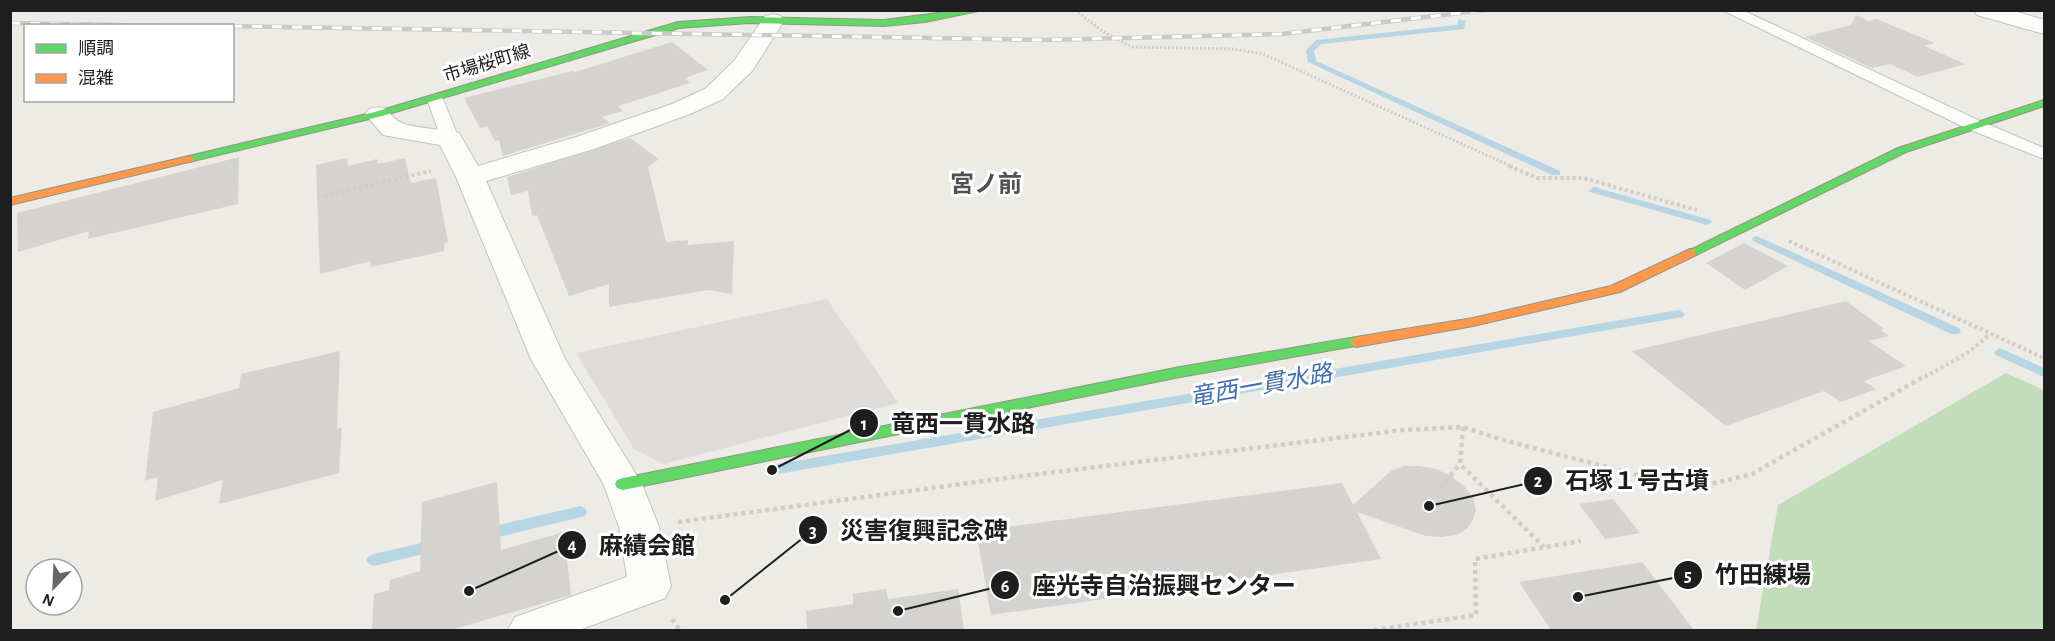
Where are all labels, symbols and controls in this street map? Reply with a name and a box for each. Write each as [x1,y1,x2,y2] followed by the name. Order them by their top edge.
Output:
[24,24,234,102] legend
[78,40,114,58] text: 順調
[441,40,533,86] street label: 市場桜町線
[78,68,114,88] text: 混雑
[950,171,1022,197] district label: 宮ノ前
[1188,359,1336,410] water label: 竜西一貫水路
[849,402,1047,444] callout: 竜西一貫水路
[891,411,1035,437] text: 竜西一貫水路
[861,416,867,434] text: 1
[1523,460,1721,502] callout: 石塚１号古墳
[1565,468,1709,494] text: 石塚１号古墳
[1534,473,1543,491] text: 2
[798,509,1020,551] callout: 災害復興記念碑
[840,518,1008,544] text: 災害復興記念碑
[809,523,817,541] text: 3
[557,524,707,566] callout: 麻績会館
[599,533,695,559] text: 麻績会館
[567,537,577,555] text: 4
[1673,554,1823,596] callout: 竹田練場
[24,557,84,617] north arrow
[1715,562,1811,588] text: 竹田練場
[990,564,1308,606] callout: 座光寺自治振興センター
[1684,567,1692,585] text: 5
[1032,573,1296,599] text: 座光寺自治振興センター
[1001,578,1010,596] text: 6
[40,590,57,609] text: N

